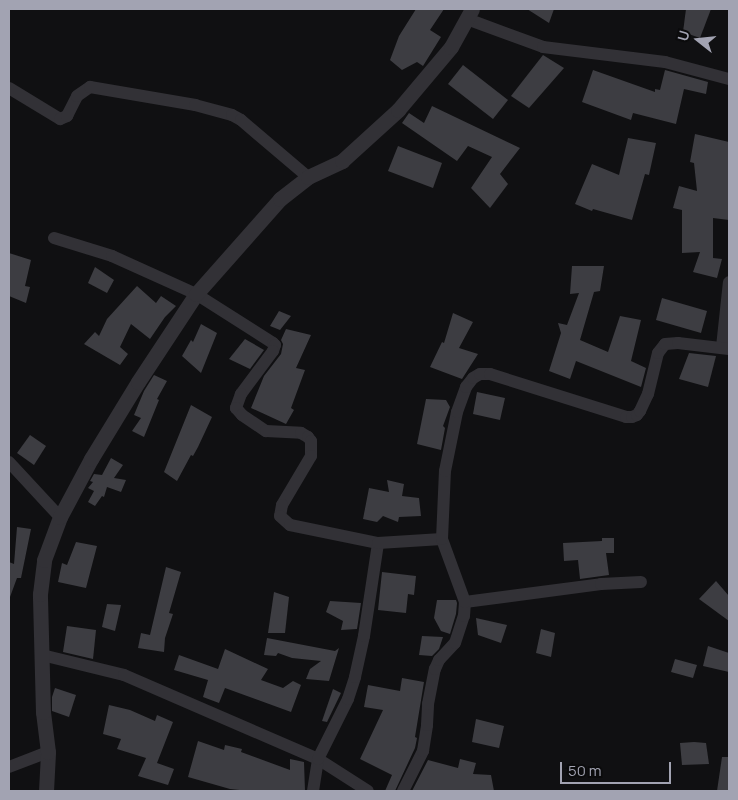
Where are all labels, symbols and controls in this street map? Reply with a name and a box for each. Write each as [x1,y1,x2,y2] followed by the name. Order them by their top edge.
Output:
[673,15,723,65] north arrow
[673,28,694,43] text: U
[563,752,674,784] scale bar
[568,760,602,781] text: 50 m

